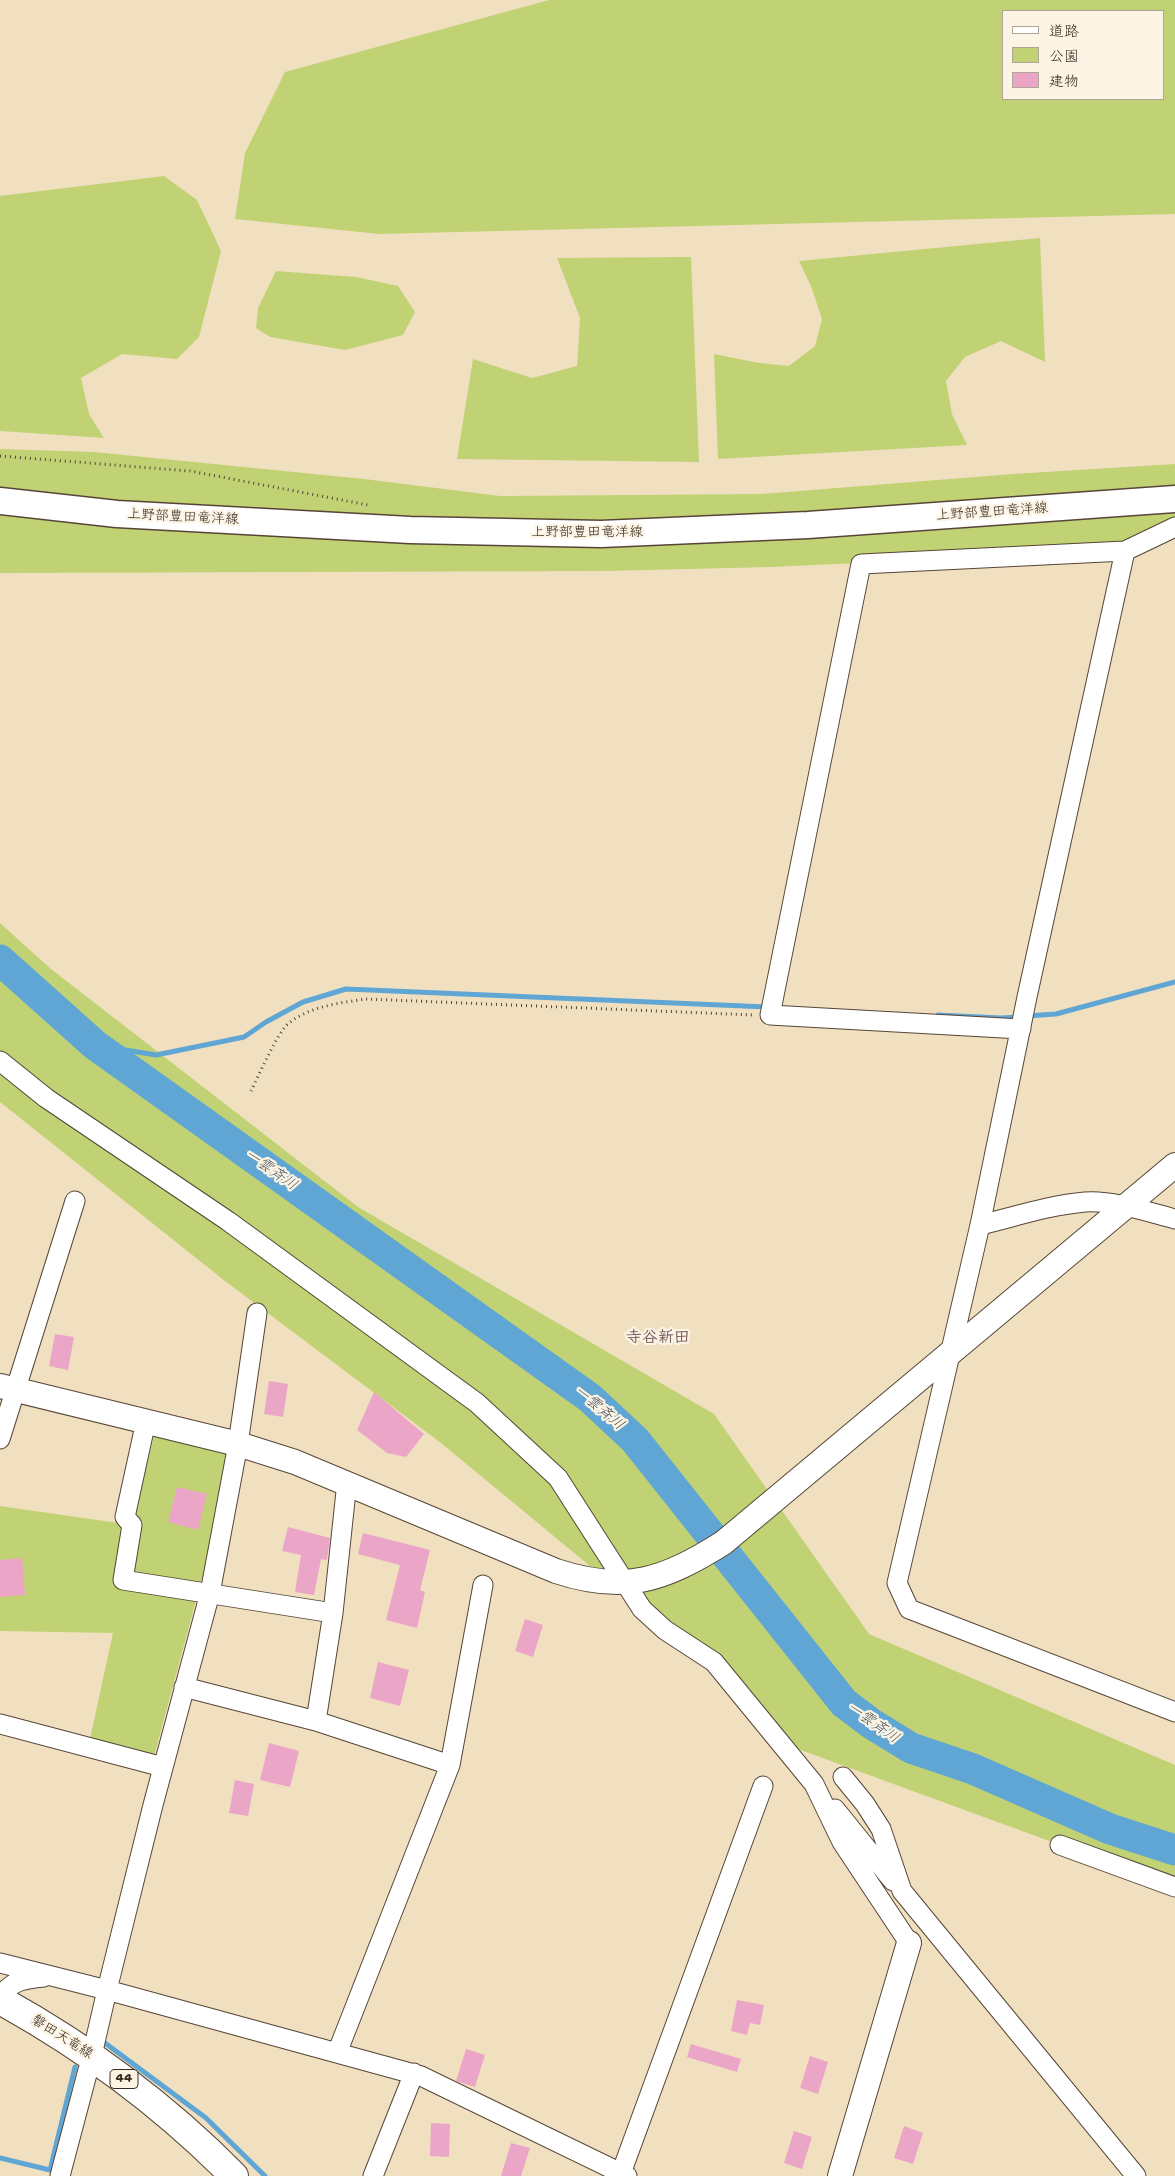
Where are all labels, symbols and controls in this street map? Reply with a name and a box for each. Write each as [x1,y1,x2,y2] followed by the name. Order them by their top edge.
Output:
[1002,10,1165,100] legend
[1049,21,1079,41] text: 道路
[1049,46,1079,66] text: 公園
[1049,71,1079,91] text: 建物
[936,500,1048,524] street label: 上野部豊田竜洋線
[127,506,239,528] street label: 上野部豊田竜洋線
[531,524,643,540] street label: 上野部豊田竜洋線
[241,1145,301,1195] water label: 一雲斉川
[626,1328,690,1348] district label: 寺谷新田
[570,1382,628,1434] water label: 一雲斉川
[843,1698,903,1748] water label: 一雲斉川
[28,2011,96,2063] street label: 磐田天竜線
[110,2070,138,2088] road number: 44

